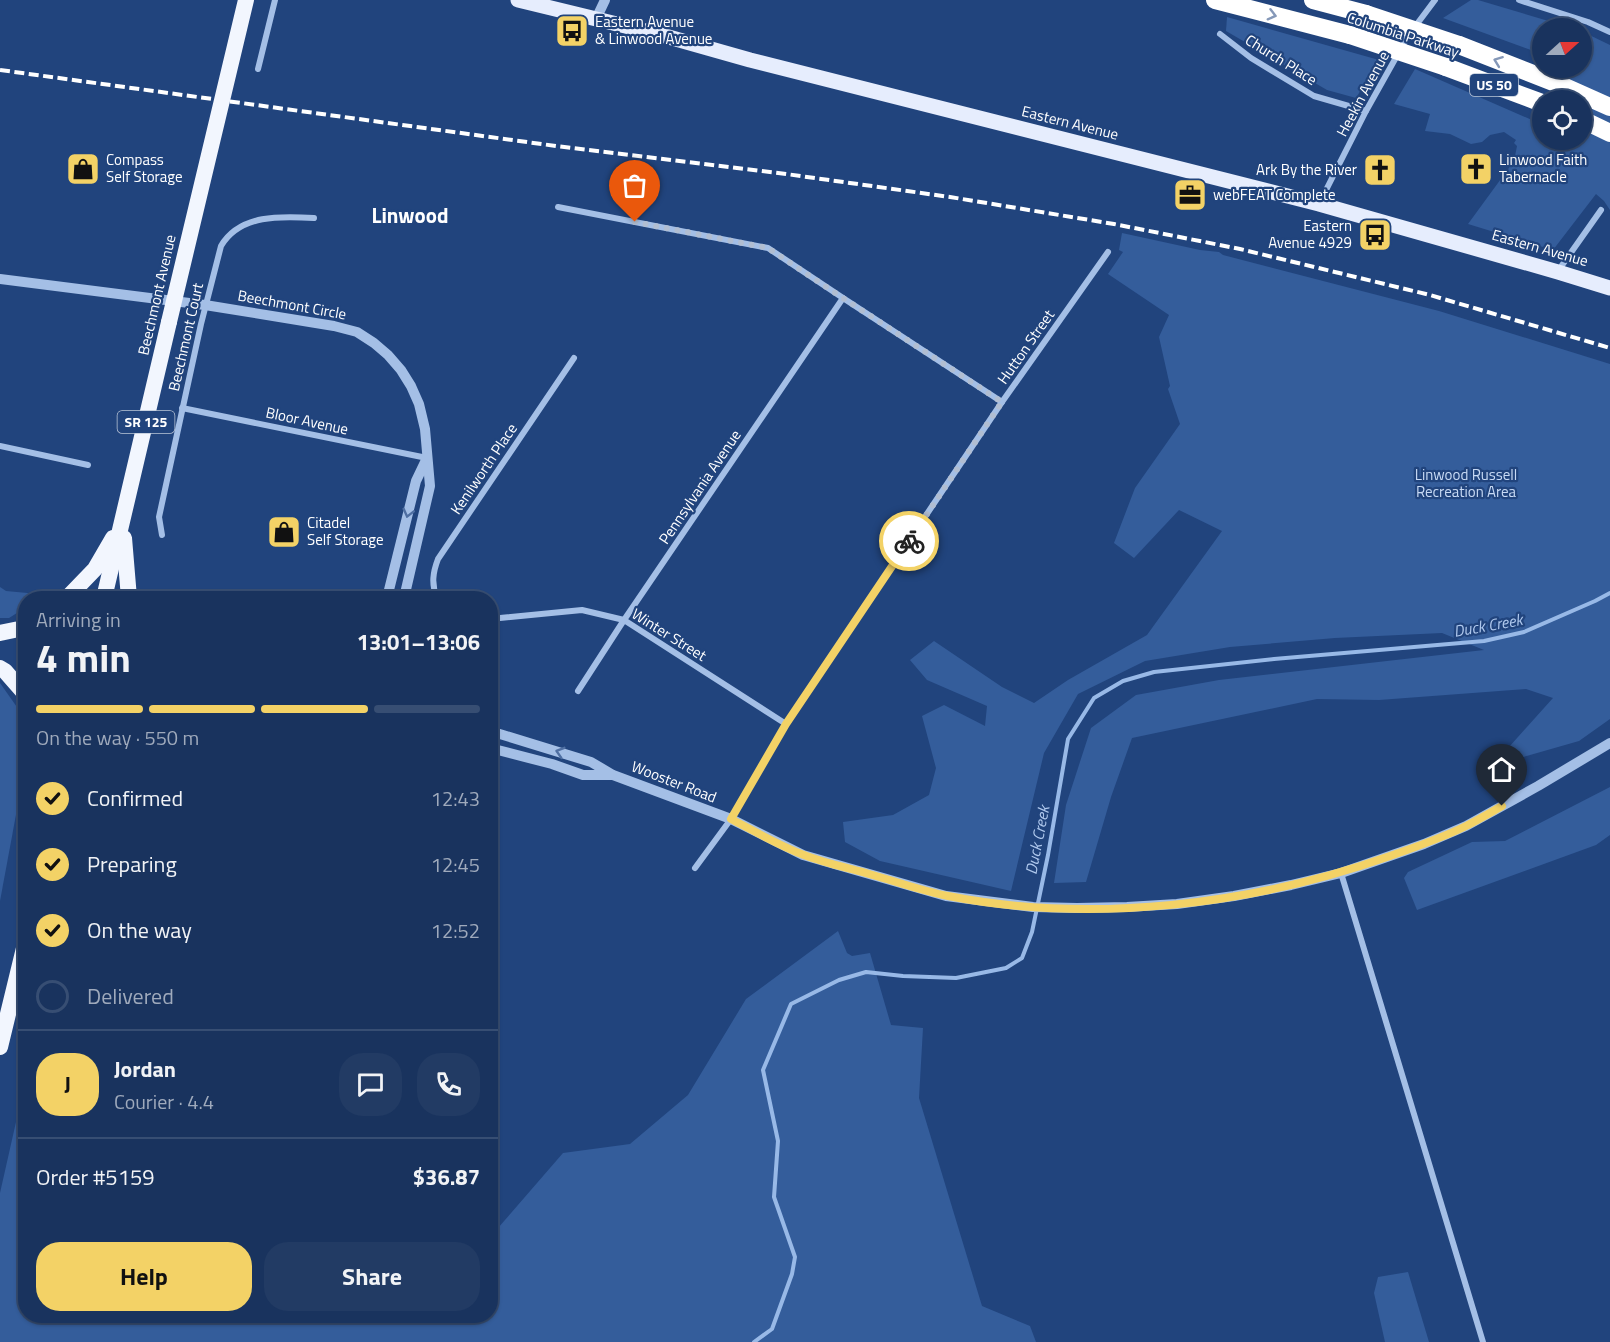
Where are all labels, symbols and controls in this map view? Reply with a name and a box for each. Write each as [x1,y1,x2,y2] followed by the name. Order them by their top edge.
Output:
[1344,6,1462,63] street label: Columbia Parkway
[1266,8,1277,20] one-way arrow
[595,10,712,50] place label: Eastern Avenue & Linwood Avenue
[554,13,590,49] bus stop icon: Eastern Avenue & Linwood Avenue
[1532,18,1592,78] north arrow
[1532,18,1592,150] map controls
[1241,28,1322,91] street label: Church Place
[1330,47,1395,141] street label: Heekin Avenue
[1493,55,1504,68] one-way arrow
[1470,74,1518,96] road number: US 50
[1532,90,1592,150] button: locate
[1019,99,1121,146] street label: Eastern Avenue
[106,148,183,188] place label: Compass Self Storage
[1499,148,1587,188] place label: Linwood Faith Tabernacle
[65,151,101,187] shop icon: Compass Self Storage
[1458,151,1494,187] church icon: Linwood Faith Tabernacle
[1362,152,1398,188] church icon: Ark By the River
[1256,158,1357,181] place label: Ark By the River
[609,160,660,222] pin
[618,169,651,202] icon: bag
[1172,177,1208,213] office icon: webFEAT Complete
[1213,183,1336,206] place label: webFEAT Complete
[372,199,448,231] district label: Linwood
[1268,214,1352,254] place label: Eastern Avenue 4929
[1357,217,1393,253] bus stop icon: Eastern Avenue 4929
[1489,223,1591,272] street label: Eastern Avenue
[131,232,182,357] street label: Beechmont Avenue
[162,280,209,393] street label: Beechmont Court
[236,284,348,325] street label: Beechmont Circle
[991,304,1060,389] street label: Hutton Street
[264,401,351,440] street label: Bloor Avenue
[118,411,174,433] road number: SR 125
[445,418,523,519] street label: Kenilworth Place
[653,425,747,549] street label: Pennsylvania Avenue
[1415,463,1517,503] park label: Linwood Russell Recreation Area
[403,508,416,518] one-way arrow
[307,511,384,551] place label: Citadel Self Storage
[879,511,939,571] courier
[266,514,302,550] shop icon: Citadel Self Storage
[893,525,926,558] icon: bike
[627,602,712,667] street label: Winter Street
[36,604,121,635] text: Arriving in
[1452,607,1526,643] water label: Duck Creek
[357,625,480,659] text: 13:01–13:06
[36,628,131,687] text: 4 min
[36,722,199,753] text: On the way · 550 m
[1476,744,1527,806] pin
[555,747,566,759] one-way arrow
[1485,753,1518,786] icon: home
[628,755,720,808] street label: Wooster Road
[87,781,183,815] text: Confirmed
[36,782,69,815] icon: check
[431,783,480,814] text: 12:43
[1019,802,1056,876] water label: Duck Creek
[87,847,177,881] text: Preparing
[36,848,69,881] icon: check
[431,849,480,880] text: 12:45
[87,913,192,947] text: On the way
[36,914,69,947] icon: check
[431,915,480,946] text: 12:52
[87,979,174,1013] text: Delivered
[114,1052,176,1086] text: Jordan
[339,1053,402,1116] button: chat
[417,1053,480,1116] button: phone
[64,1067,71,1101] text: J
[114,1086,214,1117] text: Courier · 4.4
[36,1160,155,1194] text: Order #5159
[413,1160,480,1194] text: $36.87
[36,1242,252,1311] button: Help
[264,1242,480,1311] button: Share

